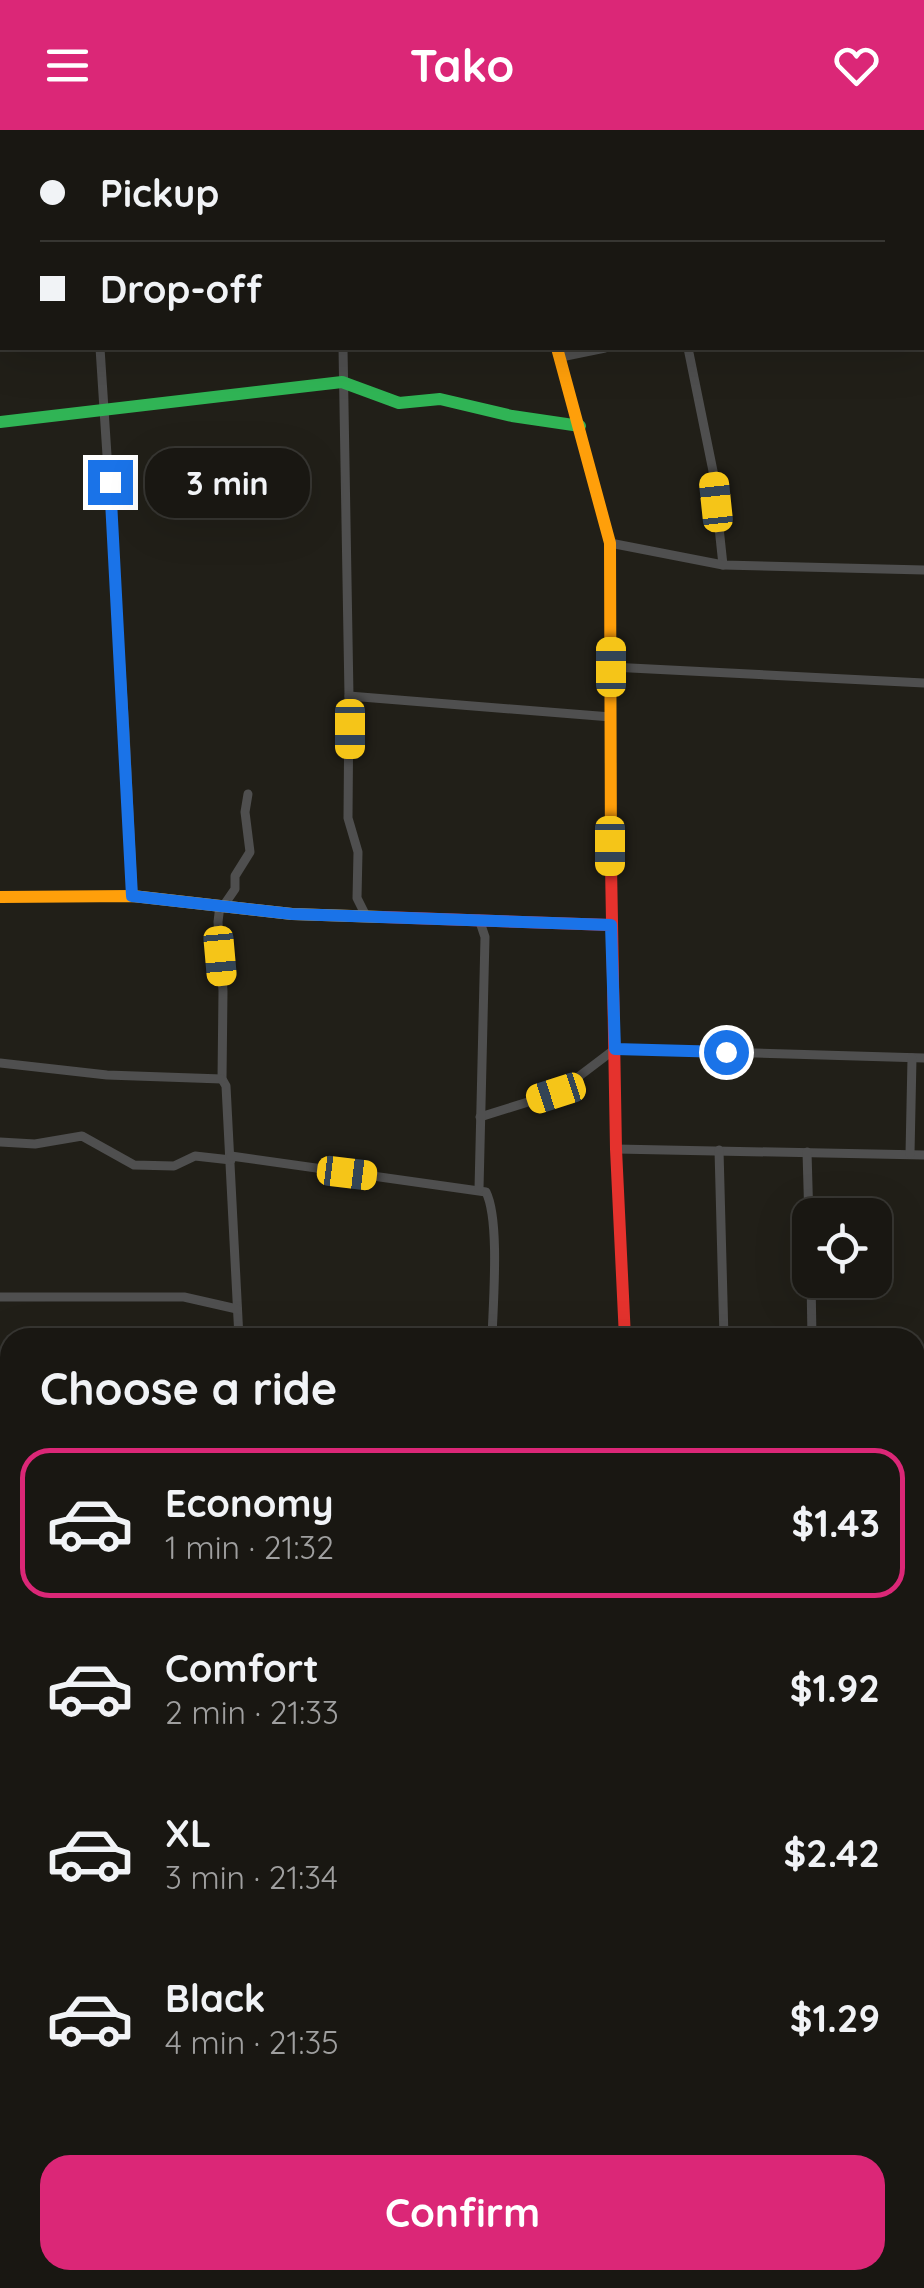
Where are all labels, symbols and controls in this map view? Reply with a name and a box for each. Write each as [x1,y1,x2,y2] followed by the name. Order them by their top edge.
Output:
[410,37,514,93] text: Tako
[40,38,95,93] icon: menu
[829,38,884,93] icon: heart
[100,169,219,217] text: Pickup
[100,265,262,313] text: Drop-off
[145,447,310,517] callout: 3 min
[88,460,133,505] route end
[186,463,269,503] text: 3 min
[698,471,734,533] car
[596,637,626,697] car
[335,699,365,759] car
[595,816,625,876] car
[202,925,238,987] car
[704,1030,749,1075] route start
[523,1069,589,1117] car
[315,1154,379,1192] car
[792,1198,892,1298] map controls
[792,1198,892,1298] button: locate
[40,1360,337,1416] text: Choose a ride
[45,1478,135,1568] icon: car
[165,1479,334,1527] text: Economy
[791,1499,880,1547] text: $1.43
[165,1527,334,1567] text: 1 min · 21:32
[45,1643,135,1733] icon: car
[165,1644,319,1692] text: Comfort
[790,1664,880,1712] text: $1.92
[165,1692,339,1732] text: 2 min · 21:33
[45,1808,135,1898] icon: car
[165,1809,211,1857] text: XL
[783,1829,880,1877] text: $2.42
[165,1857,338,1897] text: 3 min · 21:34
[45,1973,135,2063] icon: car
[165,1974,265,2022] text: Black
[790,1994,880,2042] text: $1.29
[165,2022,339,2062] text: 4 min · 21:35
[40,2155,885,2270] button: Confirm

